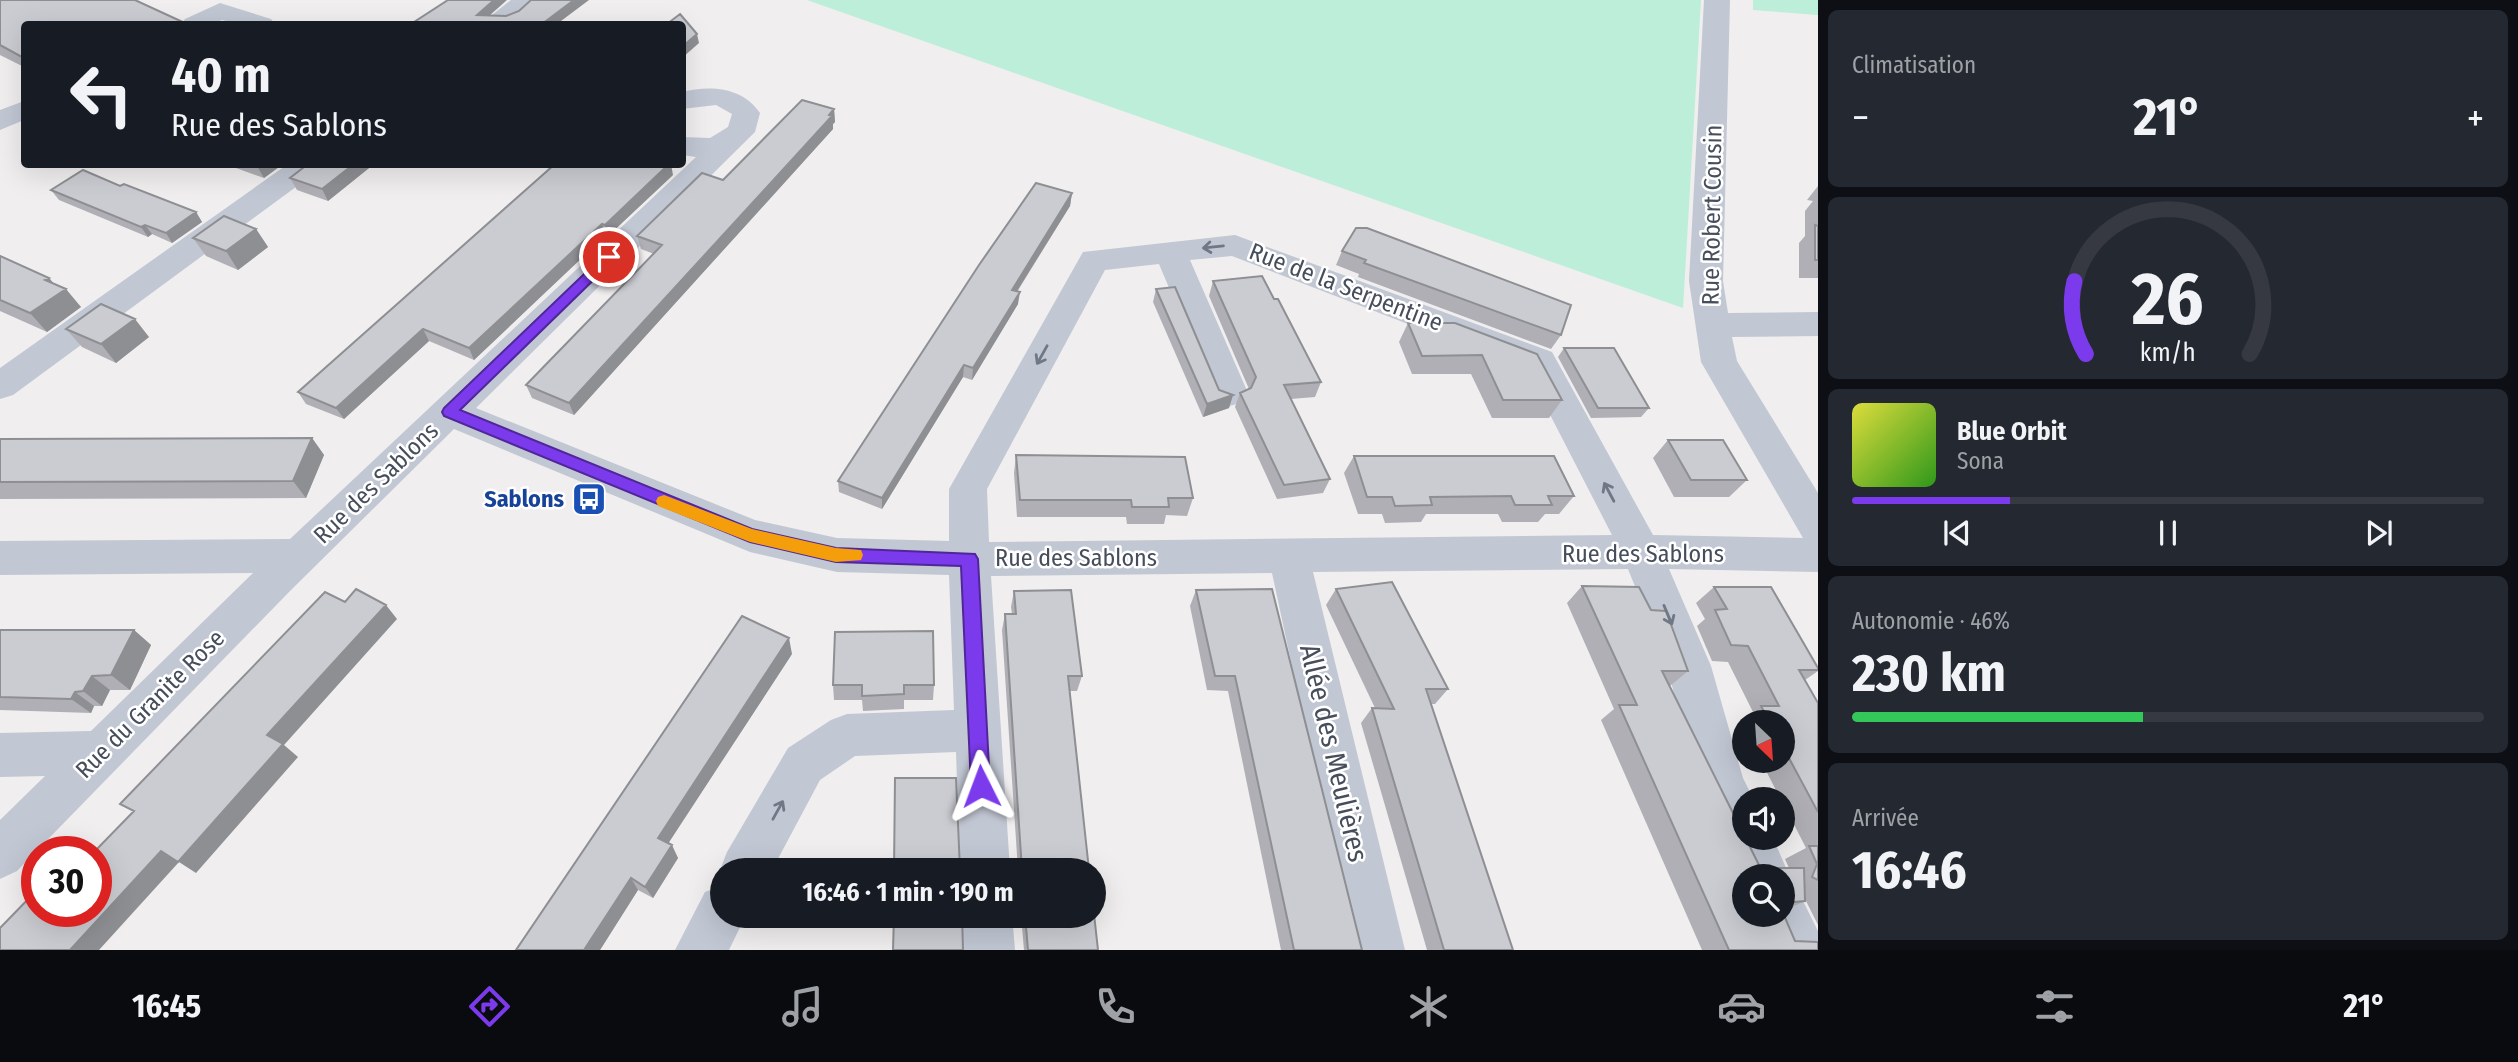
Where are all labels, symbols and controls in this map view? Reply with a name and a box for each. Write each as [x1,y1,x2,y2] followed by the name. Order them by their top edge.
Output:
[171,46,271,105] text: 40 m
[56,49,147,140] icon: left
[1852,51,1976,79] text: Climatisation
[2133,86,2203,149] text: 21°
[1852,95,1869,141] text: −
[2467,95,2484,141] text: +
[171,106,387,144] text: Rue des Sablons
[1696,124,1728,306] street label: Rue Robert Cousin
[579,227,639,287] pin
[1245,237,1447,337] street label: Rue de la Serpentine
[590,238,628,276] icon: arrive
[1202,241,1225,254] one-way arrow
[2131,256,2204,343] text: 26
[2140,338,2196,368] text: km/h
[1035,344,1048,365] one-way arrow
[1957,416,2067,447] text: Blue Orbit
[308,417,444,549] street label: Rue des Sablons
[1957,447,2004,475] text: Sona
[570,480,608,518] bus stop icon: Sablons
[1602,482,1615,503] one-way arrow
[484,485,564,513] place label: Sablons
[1938,514,1976,552] icon: previous
[2149,514,2187,552] icon: pause
[2360,514,2398,552] icon: next
[1562,540,1724,568] street label: Rue des Sablons
[995,544,1157,572] street label: Rue des Sablons
[1662,604,1675,625] one-way arrow
[1852,607,2010,635] text: Autonomie · 46%
[70,624,230,784] street label: Rue du Granite Rose
[1293,641,1375,865] street label: Allée des Meulières
[1852,642,2006,705] text: 230 km
[1732,710,1796,774] north arrow
[1732,710,1795,927] map controls
[944,749,1018,823] position arrow
[1732,787,1795,850] button: sound
[772,800,785,821] one-way arrow
[1852,804,1919,832] text: Arrivée
[21,836,112,927] speed limit sign: 30
[1852,839,1967,902] text: 16:46
[1732,864,1795,927] button: search
[802,877,1014,908] text: 16:46 · 1 min · 190 m
[465,982,514,1031] icon: directions
[778,982,827,1031] icon: music
[1091,982,1140,1031] icon: phone
[1404,982,1453,1031] icon: climate
[1717,982,1766,1031] icon: car
[2030,982,2079,1031] icon: filters
[132,987,201,1025] text: 16:45
[2343,987,2386,1025] text: 21°

